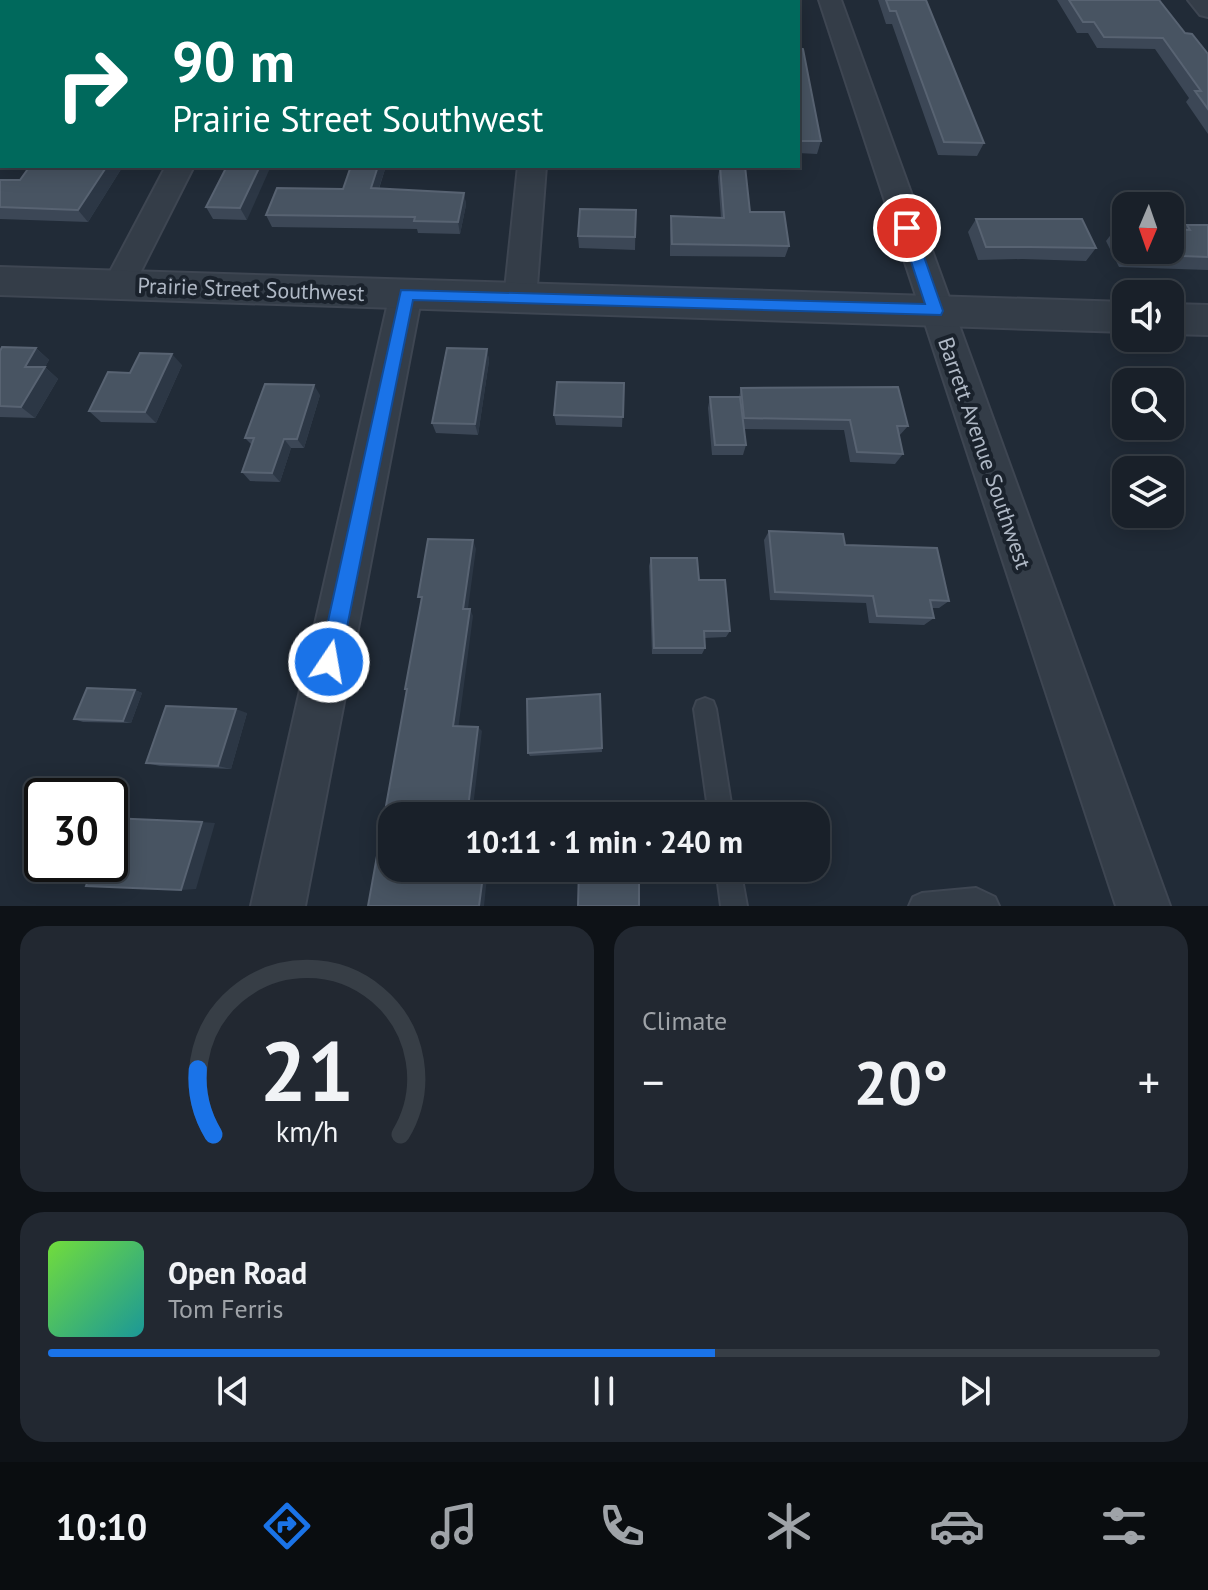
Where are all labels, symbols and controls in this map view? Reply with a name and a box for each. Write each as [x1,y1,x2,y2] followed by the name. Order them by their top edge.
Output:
[172,25,295,97] text: 90 m
[40,32,144,136] icon: right
[172,95,543,142] text: Prairie Street Southwest
[1112,192,1184,264] north arrow
[1112,192,1184,528] map controls
[873,194,941,262] pin
[885,206,929,250] icon: arrive
[137,271,365,307] street label: Prairie Street Southwest
[1112,280,1184,352] button: sound
[932,333,1038,573] street label: Barrett Avenue Southwest
[1112,368,1184,440] button: search
[1112,456,1184,528] button: layers
[287,620,371,704] position arrow
[24,778,128,882] speed limit sign: 30
[465,822,743,861] text: 10:11 · 1 min · 240 m
[642,1004,727,1037] text: Climate
[260,1016,354,1124] text: 21
[854,1043,948,1121] text: 20°
[642,1053,664,1110] text: −
[1138,1053,1160,1110] text: +
[276,1113,338,1150] text: km/h
[168,1253,307,1292] text: Open Road
[168,1292,283,1325] text: Tom Ferris
[211,1369,255,1413] icon: previous
[582,1369,626,1413] icon: pause
[953,1369,997,1413] icon: next
[259,1498,315,1554] icon: directions
[426,1498,482,1554] icon: music
[594,1498,650,1554] icon: phone
[761,1498,817,1554] icon: climate
[929,1498,985,1554] icon: car
[1096,1498,1152,1554] icon: filters
[56,1503,147,1550] text: 10:10

